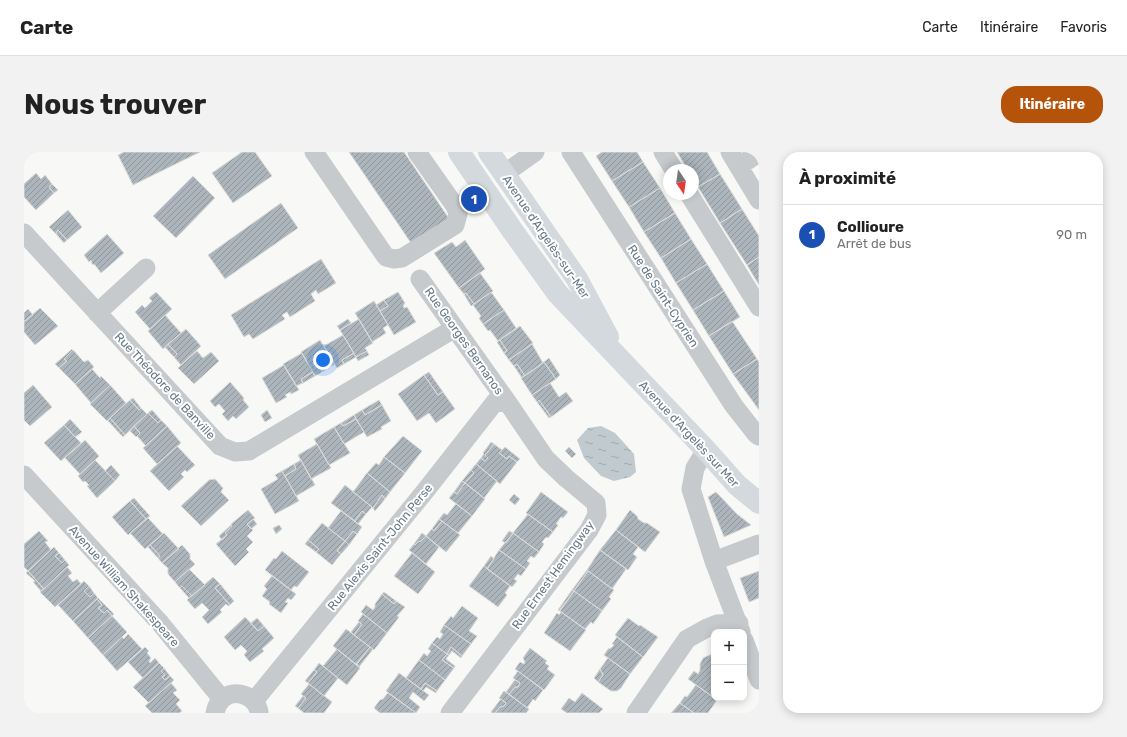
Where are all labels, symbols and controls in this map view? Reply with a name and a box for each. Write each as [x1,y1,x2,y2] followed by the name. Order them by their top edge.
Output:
[20,16,73,39] text: Carte
[922,19,958,36] text: Carte
[980,19,1038,36] text: Itinéraire
[1060,19,1107,36] text: Favoris
[1001,86,1103,123] button: Itinéraire
[24,88,206,121] text: Nous trouver
[663,164,699,200] north arrow
[799,168,896,188] text: À proximité
[499,173,593,302] street label: Avenue d'Argelès-sur-Mer
[461,184,487,214] pin: 1
[837,218,904,236] text: Collioure
[809,227,815,242] text: 1
[1056,227,1087,242] text: 90 m
[837,236,911,251] text: Arrêt de bus
[625,242,701,350] street label: Rue de Saint-Cyprien
[422,285,506,397] street label: Rue Georges Bernanos
[112,330,218,442] street label: Rue Théodore de Banville
[313,350,333,370] your location
[636,378,742,490] street label: Avenue d'Argelès sur Mer
[325,481,436,613] street label: Rue Alexis Saint-John Perse
[509,518,597,632] street label: Rue Ernest Hemingway
[66,523,182,650] street label: Avenue William Shakespeare
[711,629,747,701] map controls
[711,629,747,665] button: +
[711,665,747,701] button: −

